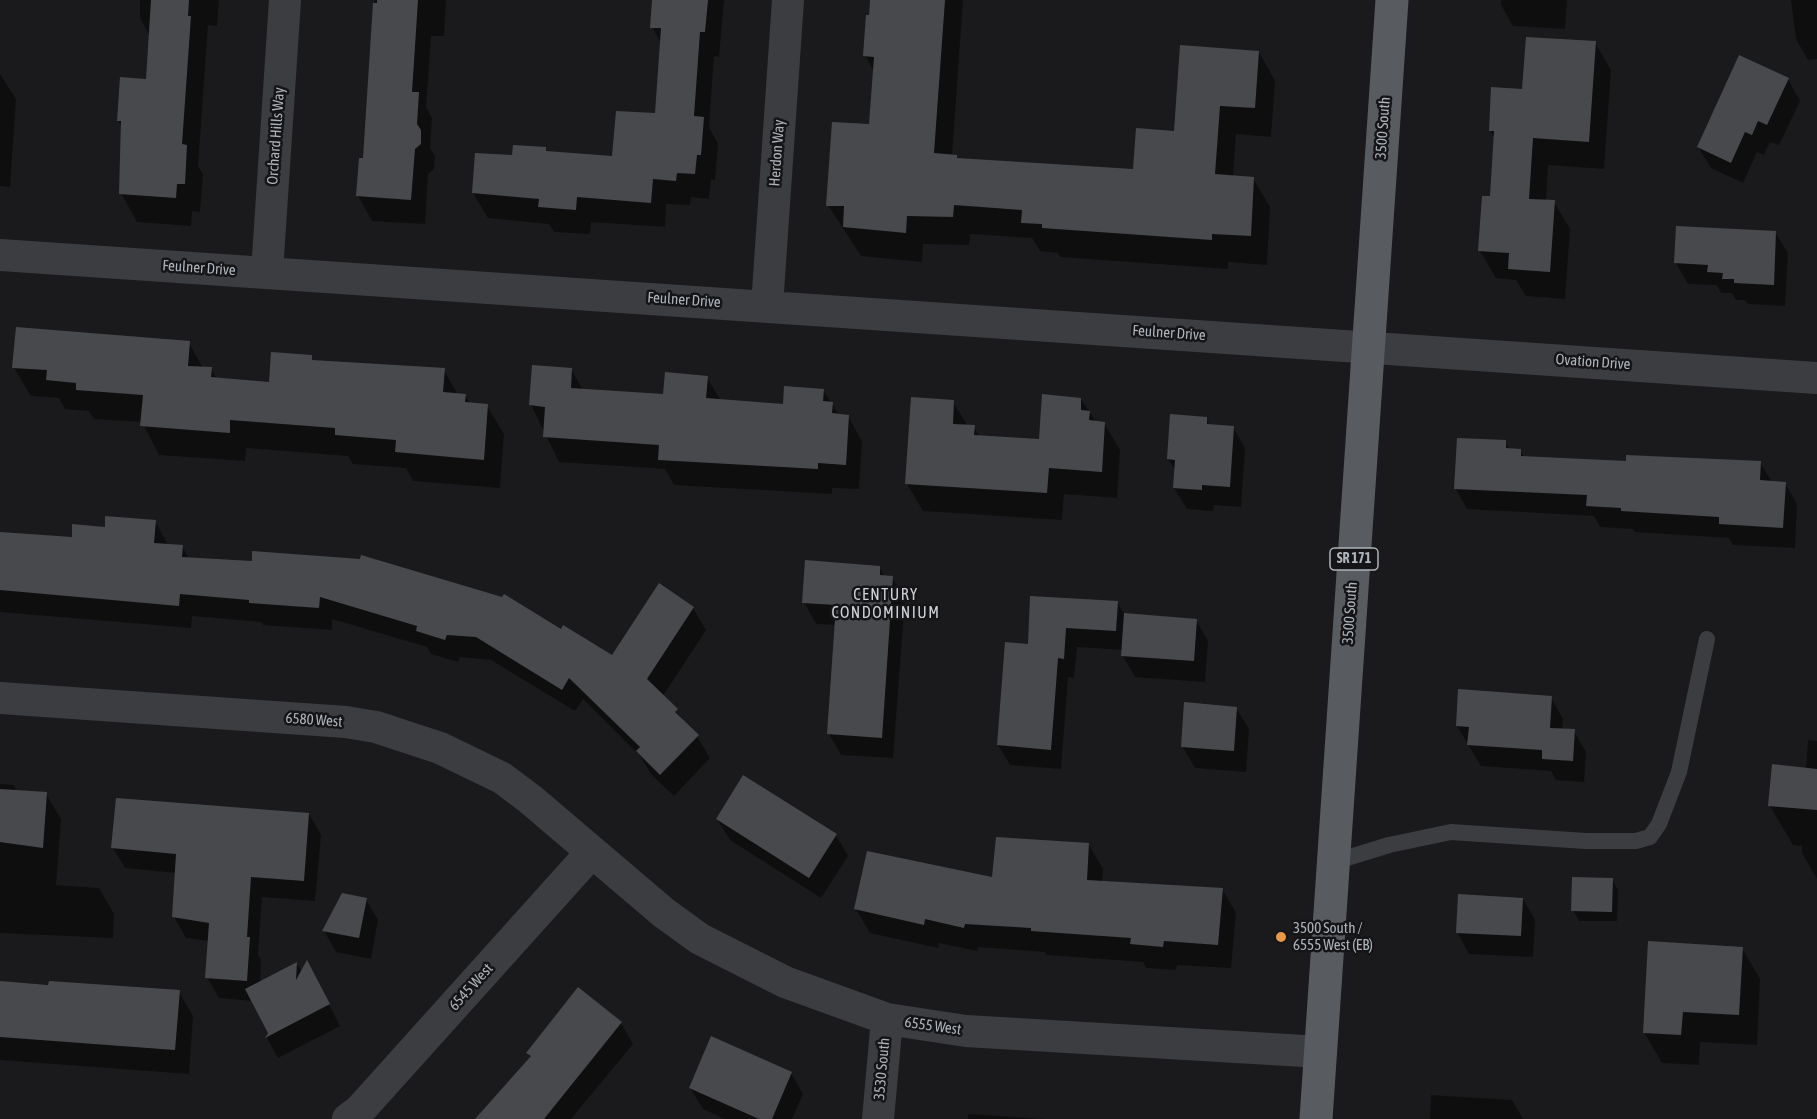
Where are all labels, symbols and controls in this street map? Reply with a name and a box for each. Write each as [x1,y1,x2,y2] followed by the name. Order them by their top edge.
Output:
[264,87,288,185] street label: Orchard Hills Way
[1372,96,1394,160] street label: 3500 South
[766,119,788,187] street label: Herdon Way
[162,256,236,280] street label: Feulner Drive
[647,288,721,312] street label: Feulner Drive
[1132,321,1206,345] street label: Feulner Drive
[1555,350,1631,374] street label: Ovation Drive
[1330,548,1378,570] road number: SR 171
[1339,581,1361,645] street label: 3500 South
[832,585,940,623] district label: CENTURY CONDOMINIUM
[285,709,343,731] street label: 6580 West
[1293,919,1373,954] place label: 3500 South / 6555 West (EB)
[1274,930,1288,944] marker: 3500 South / 6555 West (EB)
[445,960,497,1014] street label: 6545 West
[903,1013,963,1039] street label: 6555 West
[870,1037,894,1101] street label: 3530 South

